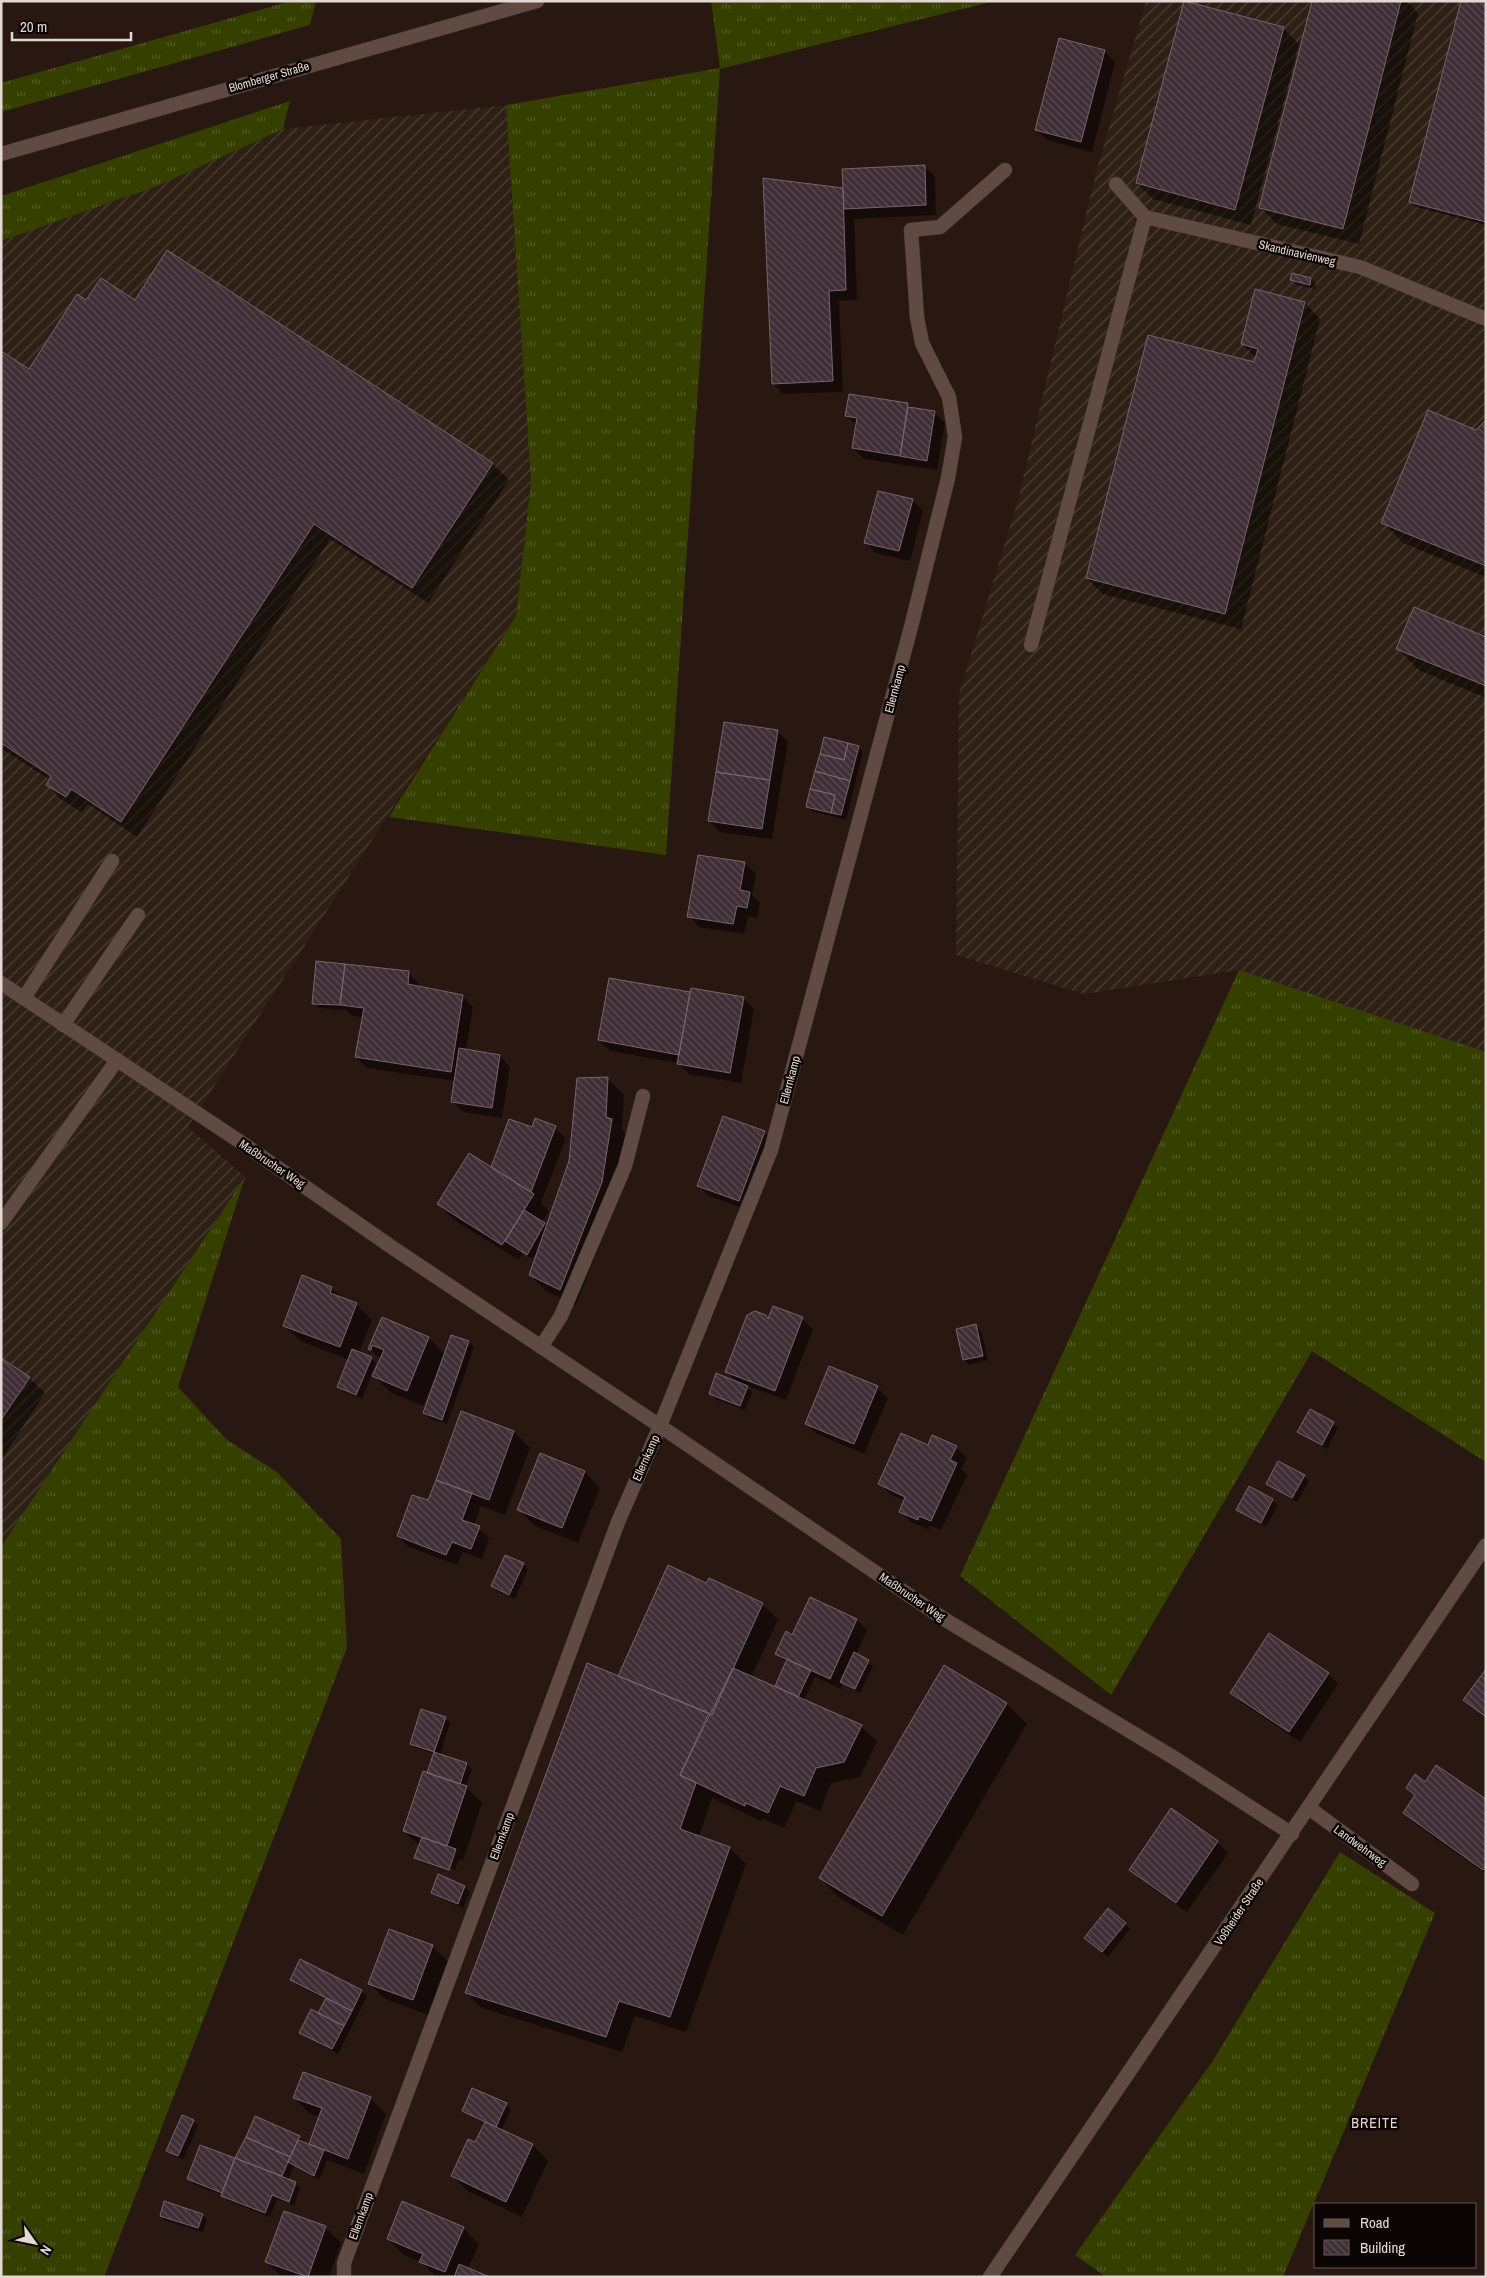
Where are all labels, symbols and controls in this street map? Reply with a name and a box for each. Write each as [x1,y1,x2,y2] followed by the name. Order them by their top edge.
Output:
[12,10,131,42] scale bar
[20,16,47,37] text: 20 m
[227,58,311,96] street label: Blomberger Straße
[1257,236,1337,270] street label: Skandinavienweg
[881,663,909,715] street label: Ellernkamp
[776,1054,804,1106] street label: Ellernkamp
[236,1136,308,1192] street label: Maßbrucher Weg
[629,1432,663,1484] street label: Ellernkamp
[876,1569,948,1625] street label: Maßbrucher Weg
[486,1810,518,1862] street label: Ellernkamp
[1331,1822,1390,1871] street label: Landwehrweg
[1211,1875,1267,1949] street label: Voßheider Straße
[1351,2114,1399,2132] district label: BREITE
[345,2190,377,2242] street label: Ellernkamp
[1314,2203,1477,2268] legend
[1360,2212,1389,2233] text: Road
[10,2218,60,2268] north arrow
[1360,2237,1405,2258] text: Building
[36,2242,56,2258] text: N

